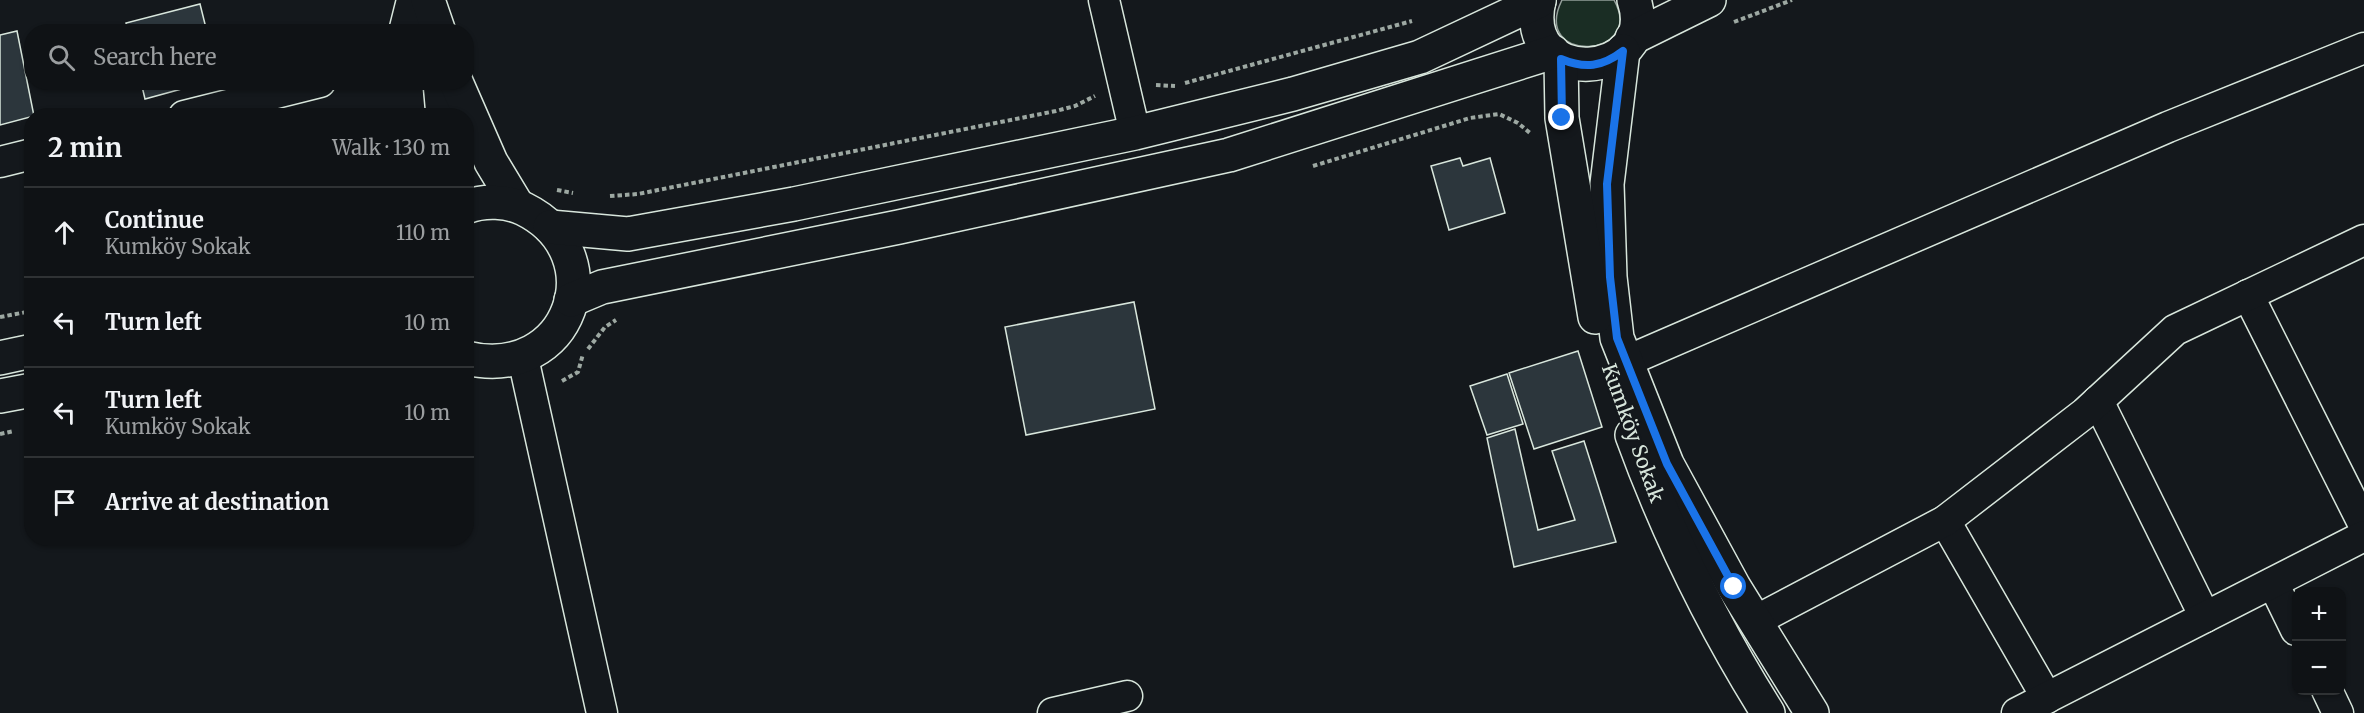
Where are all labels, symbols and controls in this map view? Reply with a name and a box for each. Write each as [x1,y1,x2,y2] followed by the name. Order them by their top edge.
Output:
[24,24,474,90] search box
[45,41,78,74] icon: search
[93,43,216,71] text: Search here
[1548,104,1574,130] route end
[48,131,122,164] text: 2 min
[332,135,450,160] text: Walk · 130 m
[105,206,204,234] text: Continue
[48,216,81,249] icon: ahead
[396,220,450,245] text: 110 m
[105,234,251,259] text: Kumköy Sokak
[48,306,81,339] icon: left
[105,308,202,336] text: Turn left
[404,310,450,335] text: 10 m
[1597,360,1670,506] street label: Kumköy Sokak
[105,386,202,414] text: Turn left
[48,396,81,429] icon: left
[404,400,450,425] text: 10 m
[105,414,251,439] text: Kumköy Sokak
[48,486,81,519] icon: arrive
[105,488,329,516] text: Arrive at destination
[1720,573,1746,599] route start
[2292,587,2346,695] map controls
[2292,587,2346,641] button: +
[2292,641,2346,695] button: −

